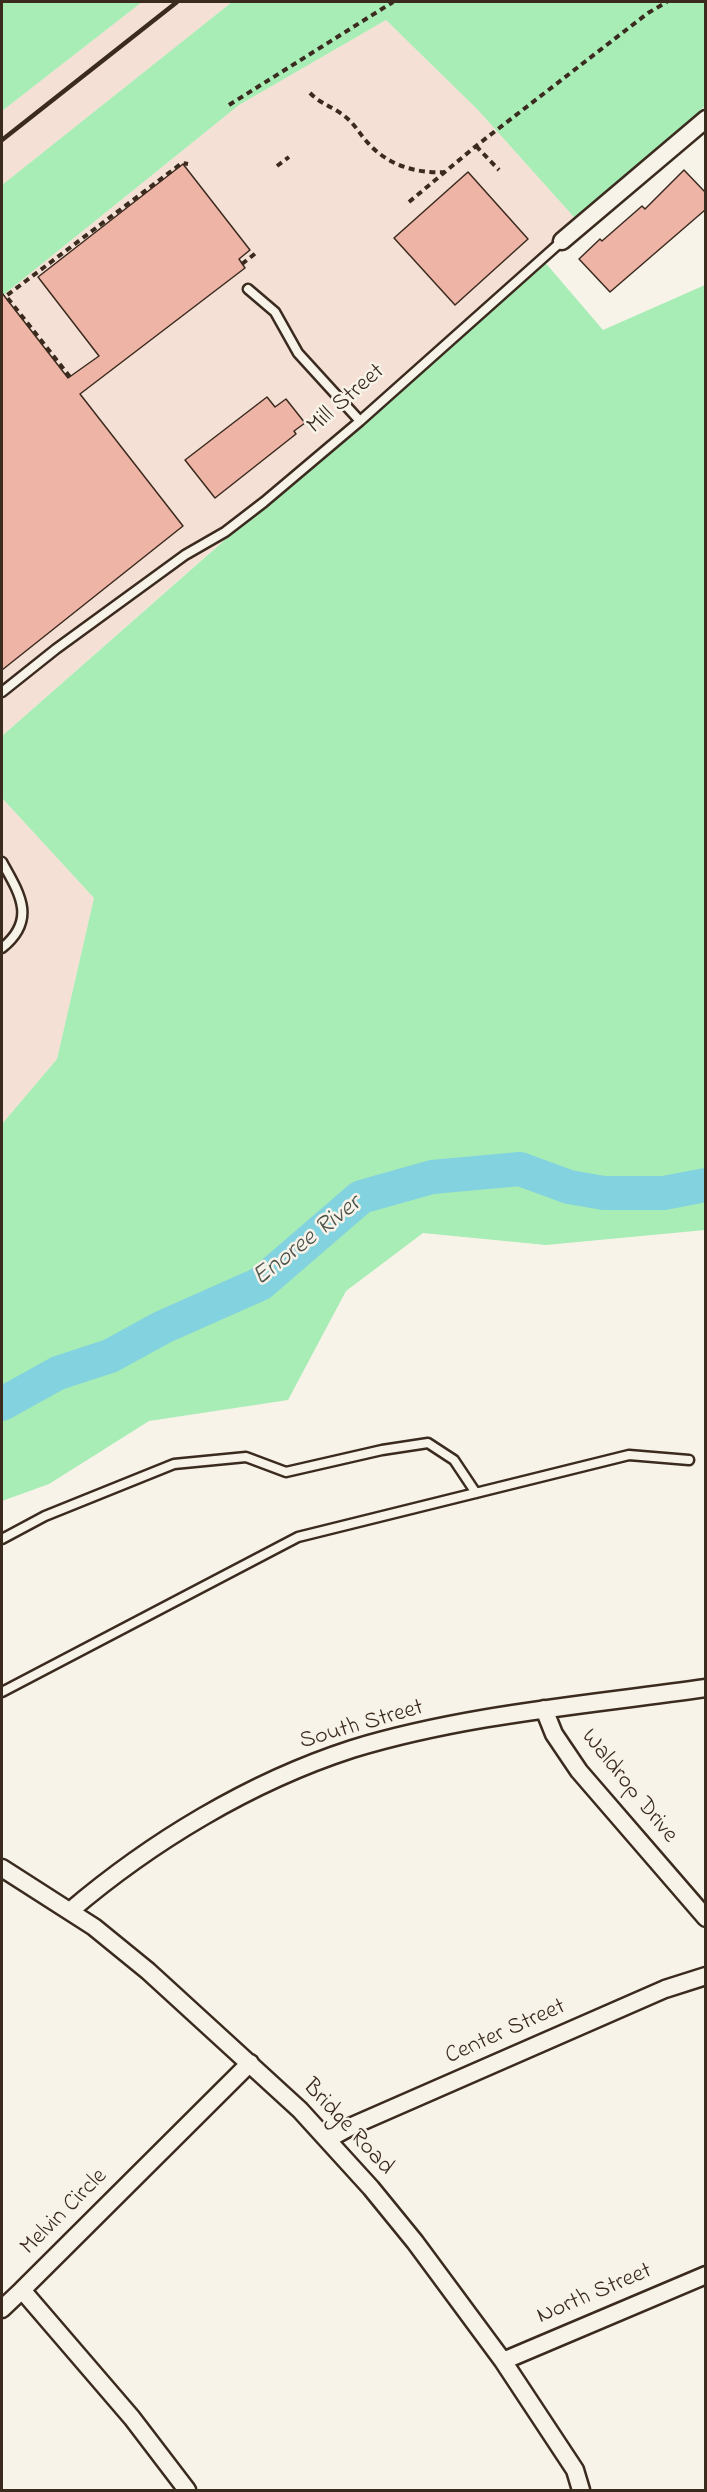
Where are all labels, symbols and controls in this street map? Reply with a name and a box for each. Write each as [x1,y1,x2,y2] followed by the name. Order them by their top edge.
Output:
[302,358,392,442] street label: Mill Street
[247,1190,369,1294] water label: Enoree River
[297,1695,427,1757] street label: South Street
[573,1724,683,1850] street label: Waldrop Drive
[441,1994,571,2072] street label: Center Street
[295,2074,399,2182] street label: Bridge Road
[16,2164,114,2262] street label: Melvin Circle
[533,2258,657,2332] street label: North Street

